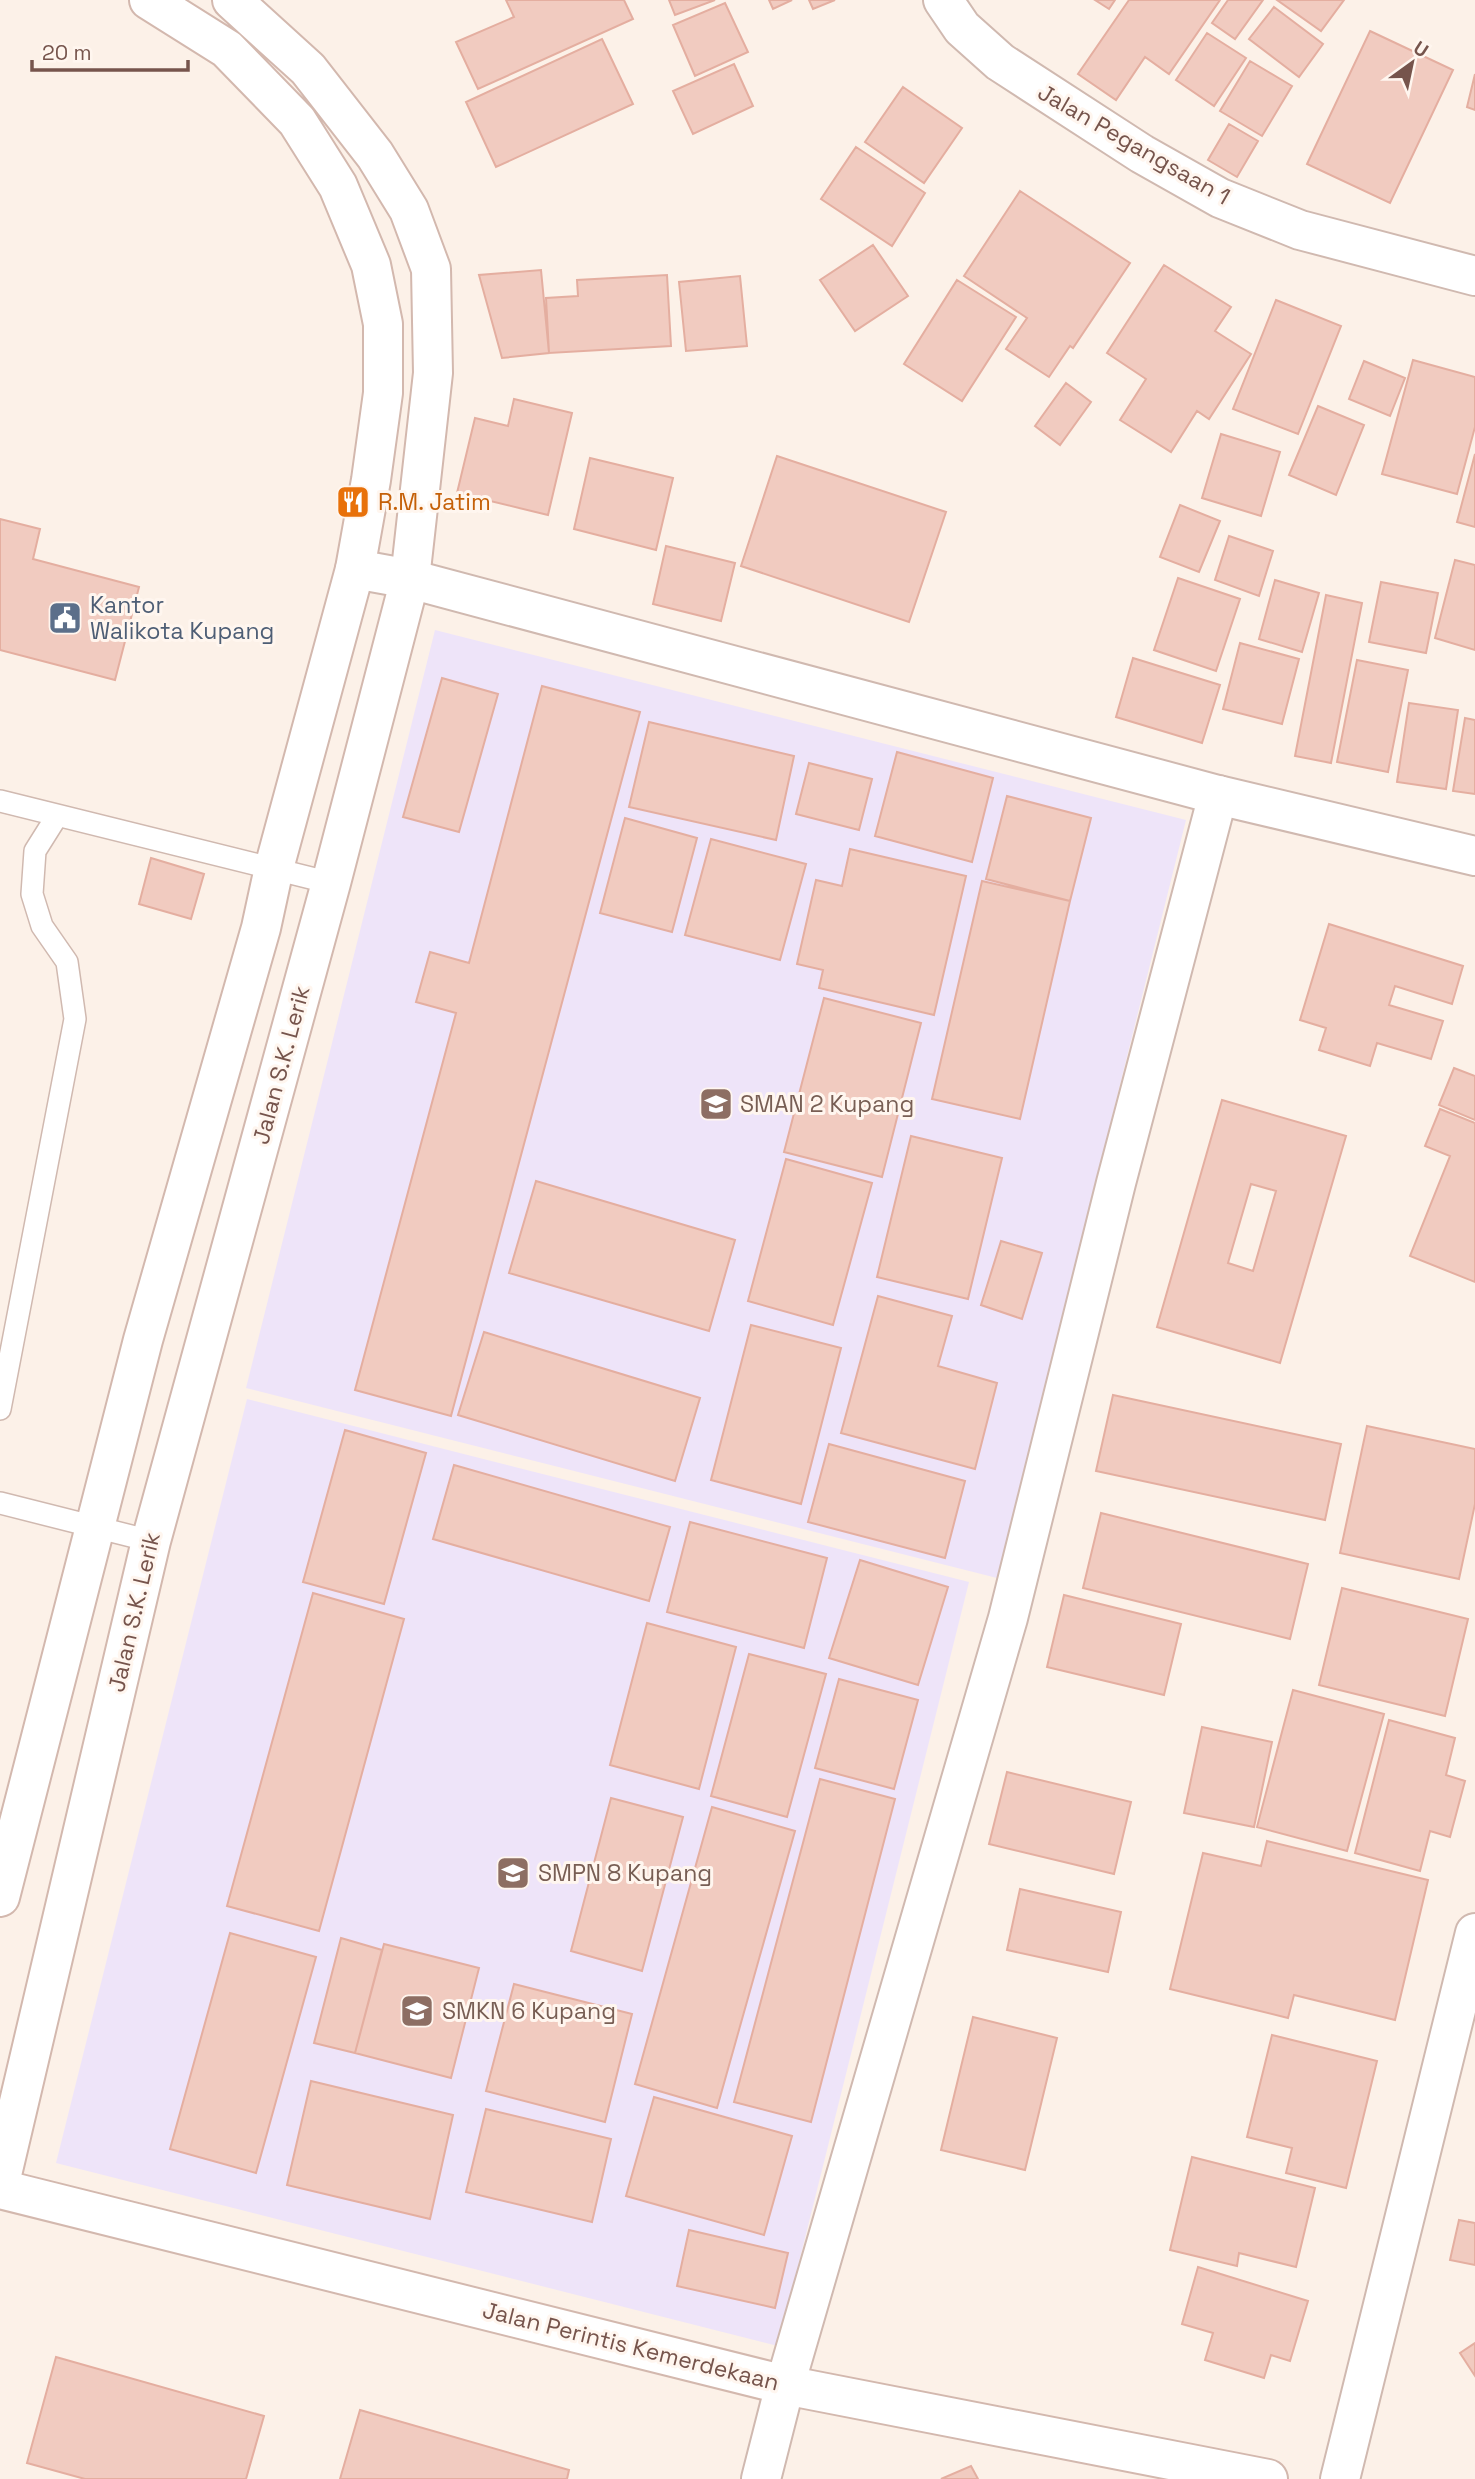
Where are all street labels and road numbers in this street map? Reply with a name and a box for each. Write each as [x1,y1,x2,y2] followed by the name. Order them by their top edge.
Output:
[1032,77,1236,211] street label: Jalan Pegangsaan 1
[245,982,317,1148] street label: Jalan S.K. Lerik
[101,1529,167,1695] street label: Jalan S.K. Lerik
[480,2295,782,2397] street label: Jalan Perintis Kemerdekaan

